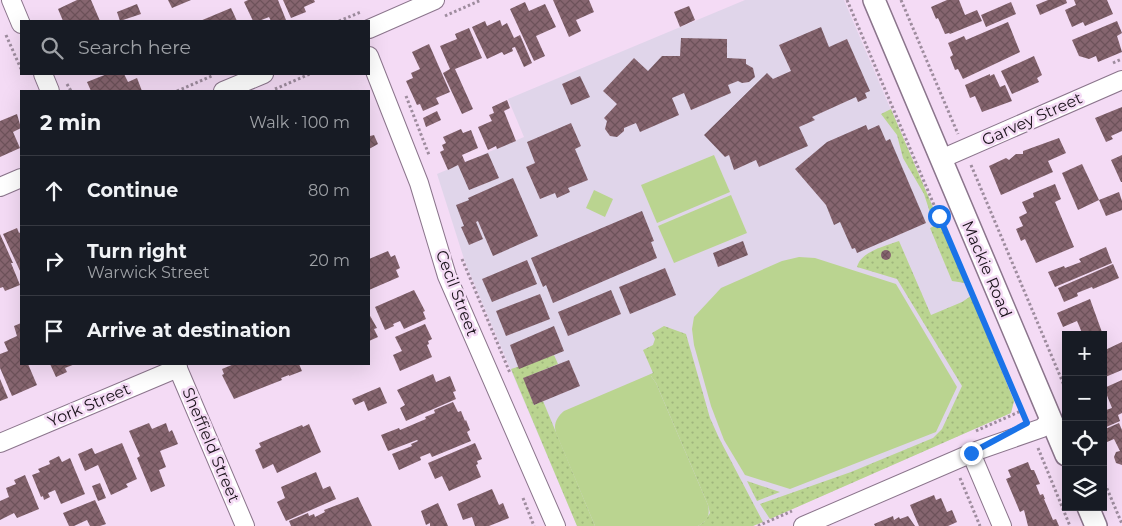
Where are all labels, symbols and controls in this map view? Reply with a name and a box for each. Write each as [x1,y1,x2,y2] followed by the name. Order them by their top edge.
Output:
[20,20,370,75] search box
[38,34,66,62] icon: search
[78,36,191,59] text: Search here
[979,88,1086,150] street label: Garvey Street
[40,110,101,135] text: 2 min
[249,113,350,132] text: Walk · 100 m
[40,177,68,205] icon: ahead
[87,179,178,202] text: Continue
[308,181,350,200] text: 80 m
[928,205,951,228] route start
[958,218,1016,320] street label: Mackie Road
[87,240,187,263] text: Turn right
[40,247,68,275] icon: right
[432,247,482,339] street label: Cecil Street
[309,251,350,270] text: 20 m
[87,263,209,282] text: Warwick Street
[40,317,68,345] icon: arrive
[87,319,291,342] text: Arrive at destination
[1062,331,1107,511] map controls
[1062,331,1107,376] button: +
[1062,376,1107,421] button: −
[45,379,134,431] street label: York Street
[178,385,244,506] street label: Sheffield Street
[1062,421,1107,466] button: locate
[960,442,983,465] route end
[1062,466,1107,511] button: layers

